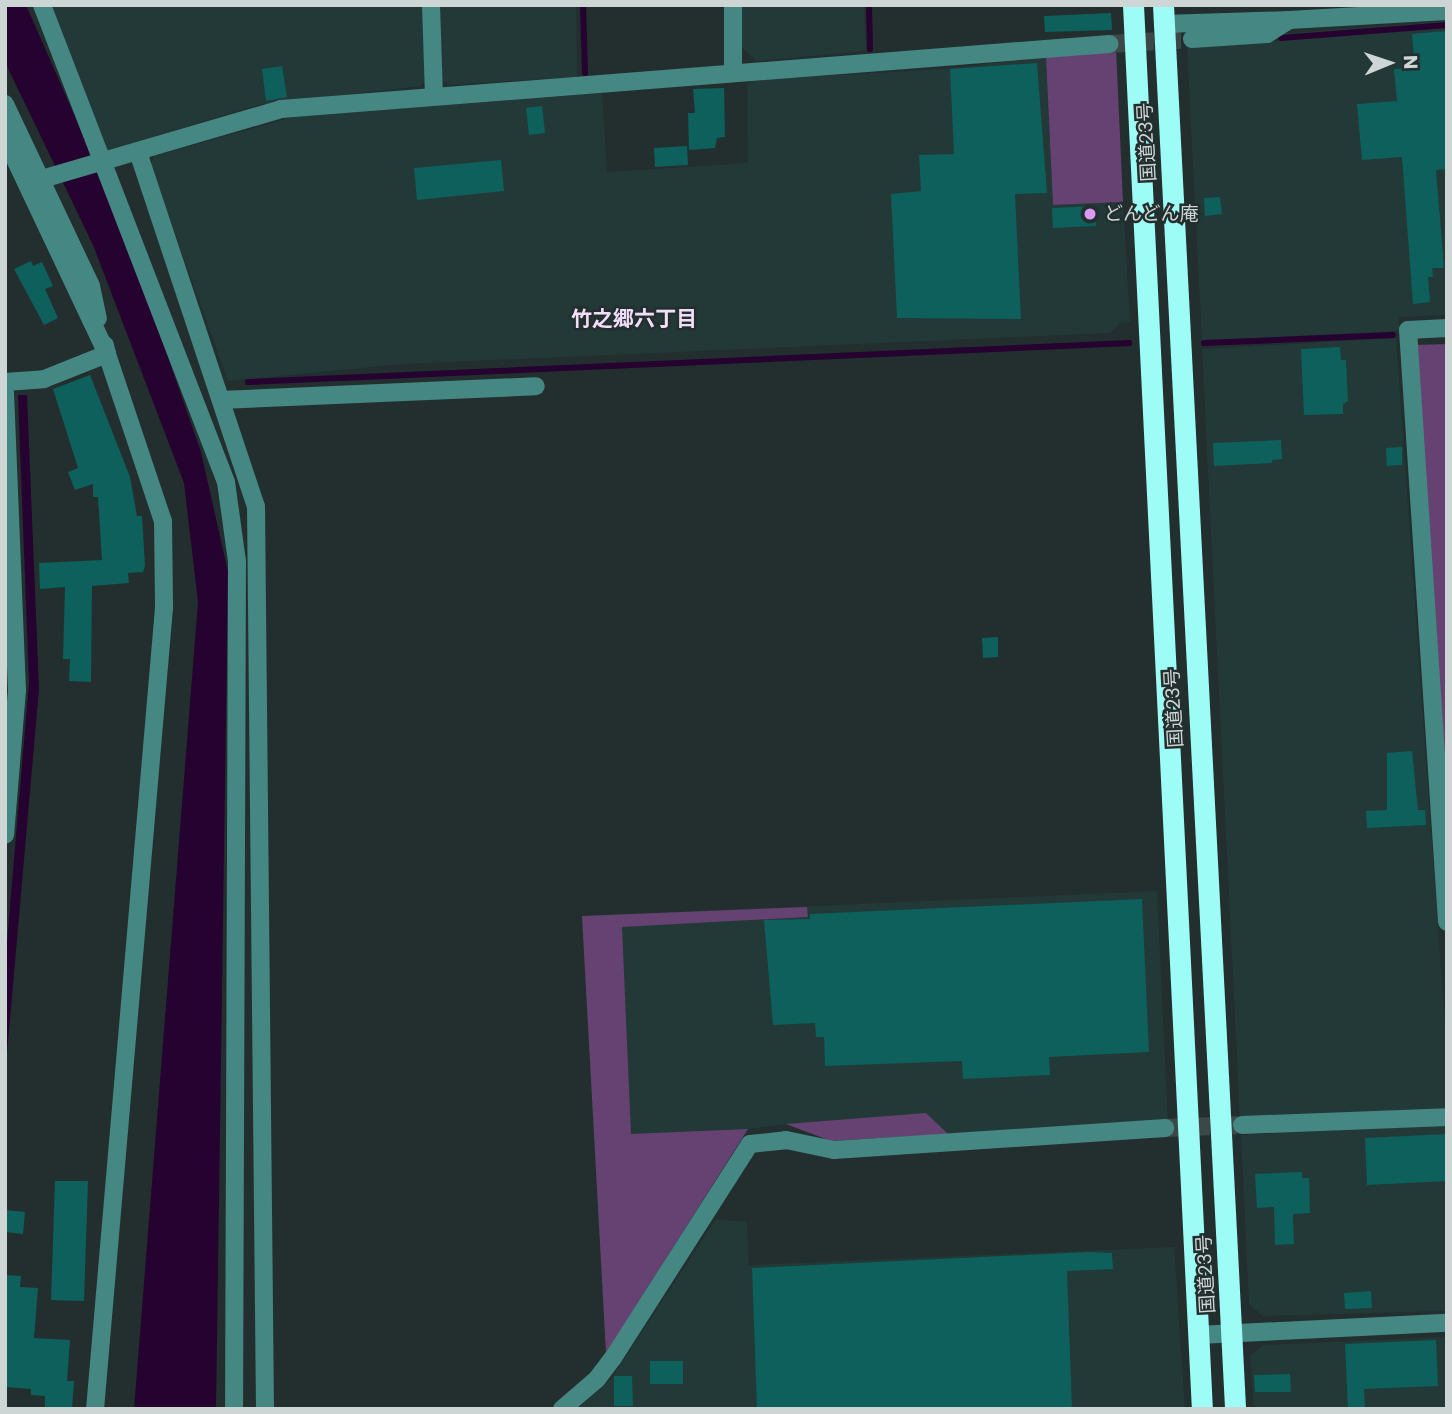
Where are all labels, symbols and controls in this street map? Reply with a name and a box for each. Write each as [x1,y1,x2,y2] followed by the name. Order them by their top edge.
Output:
[1354,28,1424,98] north arrow
[1397,55,1424,70] text: N
[1134,102,1160,182] street label: 国道23号
[1104,203,1199,225] place label: どんどん庵
[1082,206,1098,222] marker: どんどん庵
[571,306,697,332] district label: 竹之郷六丁目
[1161,668,1187,748] street label: 国道23号
[1193,1234,1219,1314] street label: 国道23号

